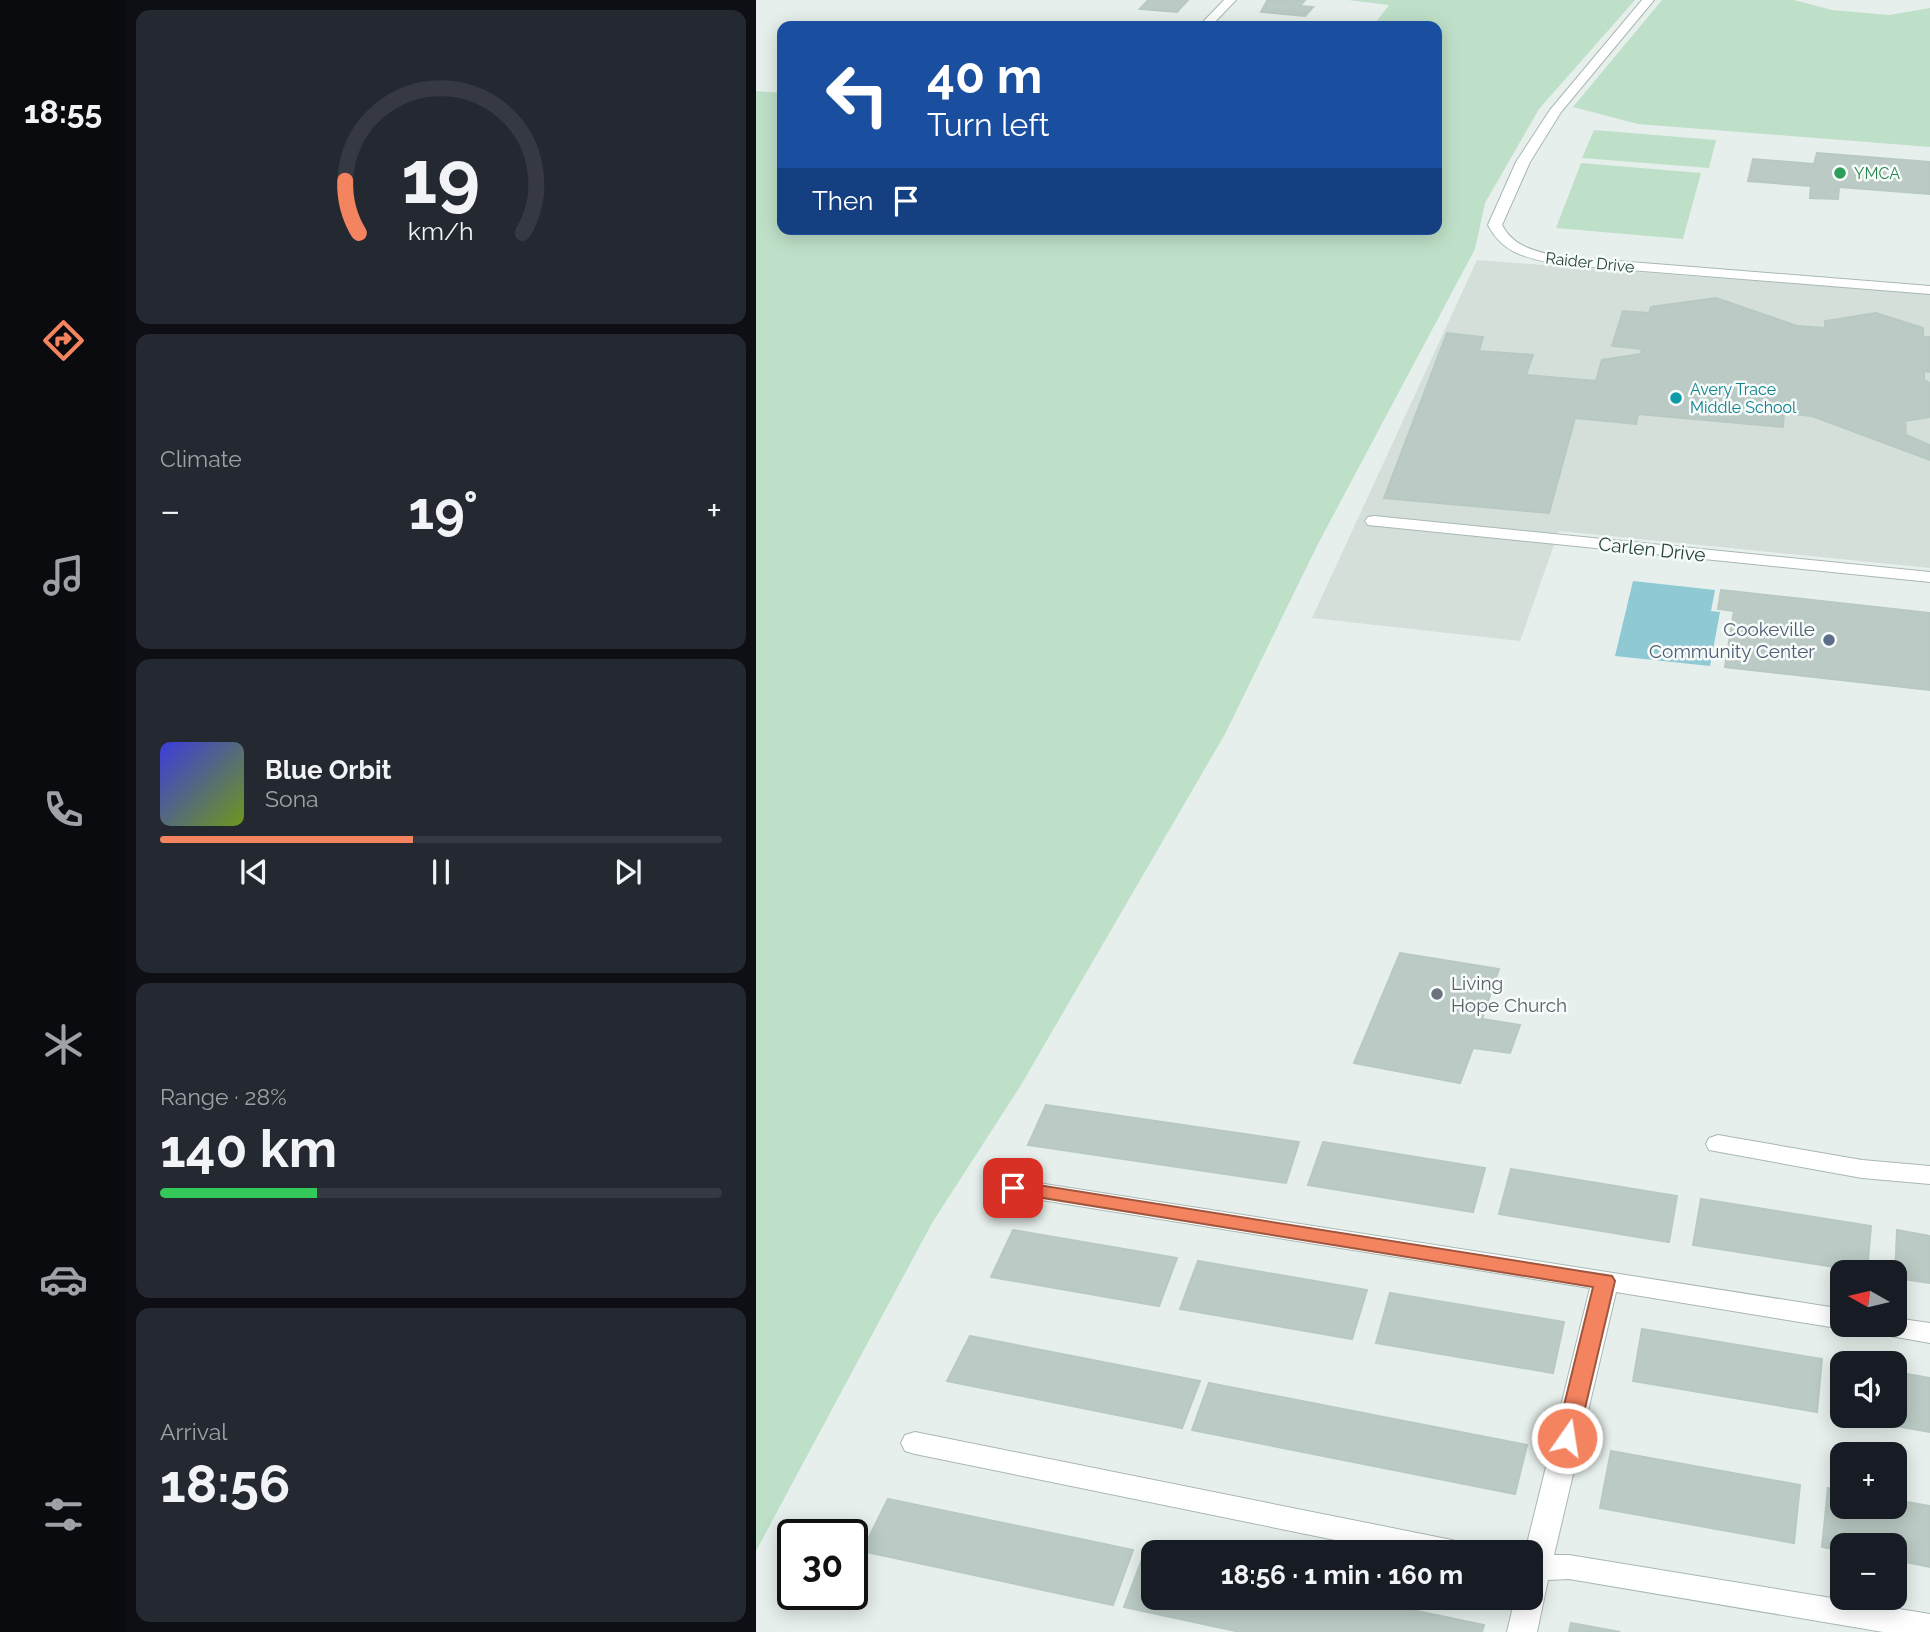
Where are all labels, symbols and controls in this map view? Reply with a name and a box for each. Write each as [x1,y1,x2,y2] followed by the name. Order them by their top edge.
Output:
[927,47,1042,104] text: 40 m
[812,49,903,140] icon: left
[24,93,102,130] text: 18:55
[927,106,1049,143] text: Turn left
[402,136,480,221] text: 19
[1854,164,1900,183] place label: YMCA
[1832,165,1848,181] marker: YMCA
[887,182,925,220] icon: arrive
[812,186,873,216] text: Then
[408,216,474,246] text: km/h
[1545,248,1635,277] street label: Raider Drive
[39,316,88,365] icon: directions
[1690,380,1797,417] place label: Avery Trace Middle School
[1668,390,1684,406] marker: Avery Trace Middle School
[160,445,242,472] text: Climate
[409,480,478,541] text: 19°
[160,488,180,533] text: −
[706,488,722,533] text: +
[1597,532,1707,566] street label: Carlen Drive
[39,551,88,600] icon: music
[1649,618,1815,662] place label: Cookeville Community Center
[1821,632,1837,648] marker: Cookeville Community Center
[265,755,392,785] text: Blue Orbit
[39,785,88,834] icon: phone
[265,785,319,812] text: Sona
[235,853,273,891] icon: previous
[422,853,460,891] icon: pause
[609,853,647,891] icon: next
[1451,972,1567,1016] place label: Living Hope Church
[1429,986,1445,1002] marker: Living Hope Church
[39,1020,88,1069] icon: climate
[160,1083,287,1110] text: Range · 28%
[160,1118,337,1179] text: 140 km
[983,1158,1043,1218] pin
[994,1169,1032,1207] icon: arrive
[39,1255,88,1304] icon: car
[1830,1260,1908,1337] north arrow
[1830,1260,1907,1610] map controls
[1830,1351,1907,1428] button: sound
[1530,1401,1604,1475] position arrow
[160,1418,227,1445] text: Arrival
[1830,1442,1907,1519] button: +
[160,1453,290,1514] text: 18:56
[39,1490,88,1539] icon: filters
[777,1519,868,1610] speed limit sign: 30
[1830,1533,1907,1610] button: −
[1221,1560,1463,1590] text: 18:56 · 1 min · 160 m

